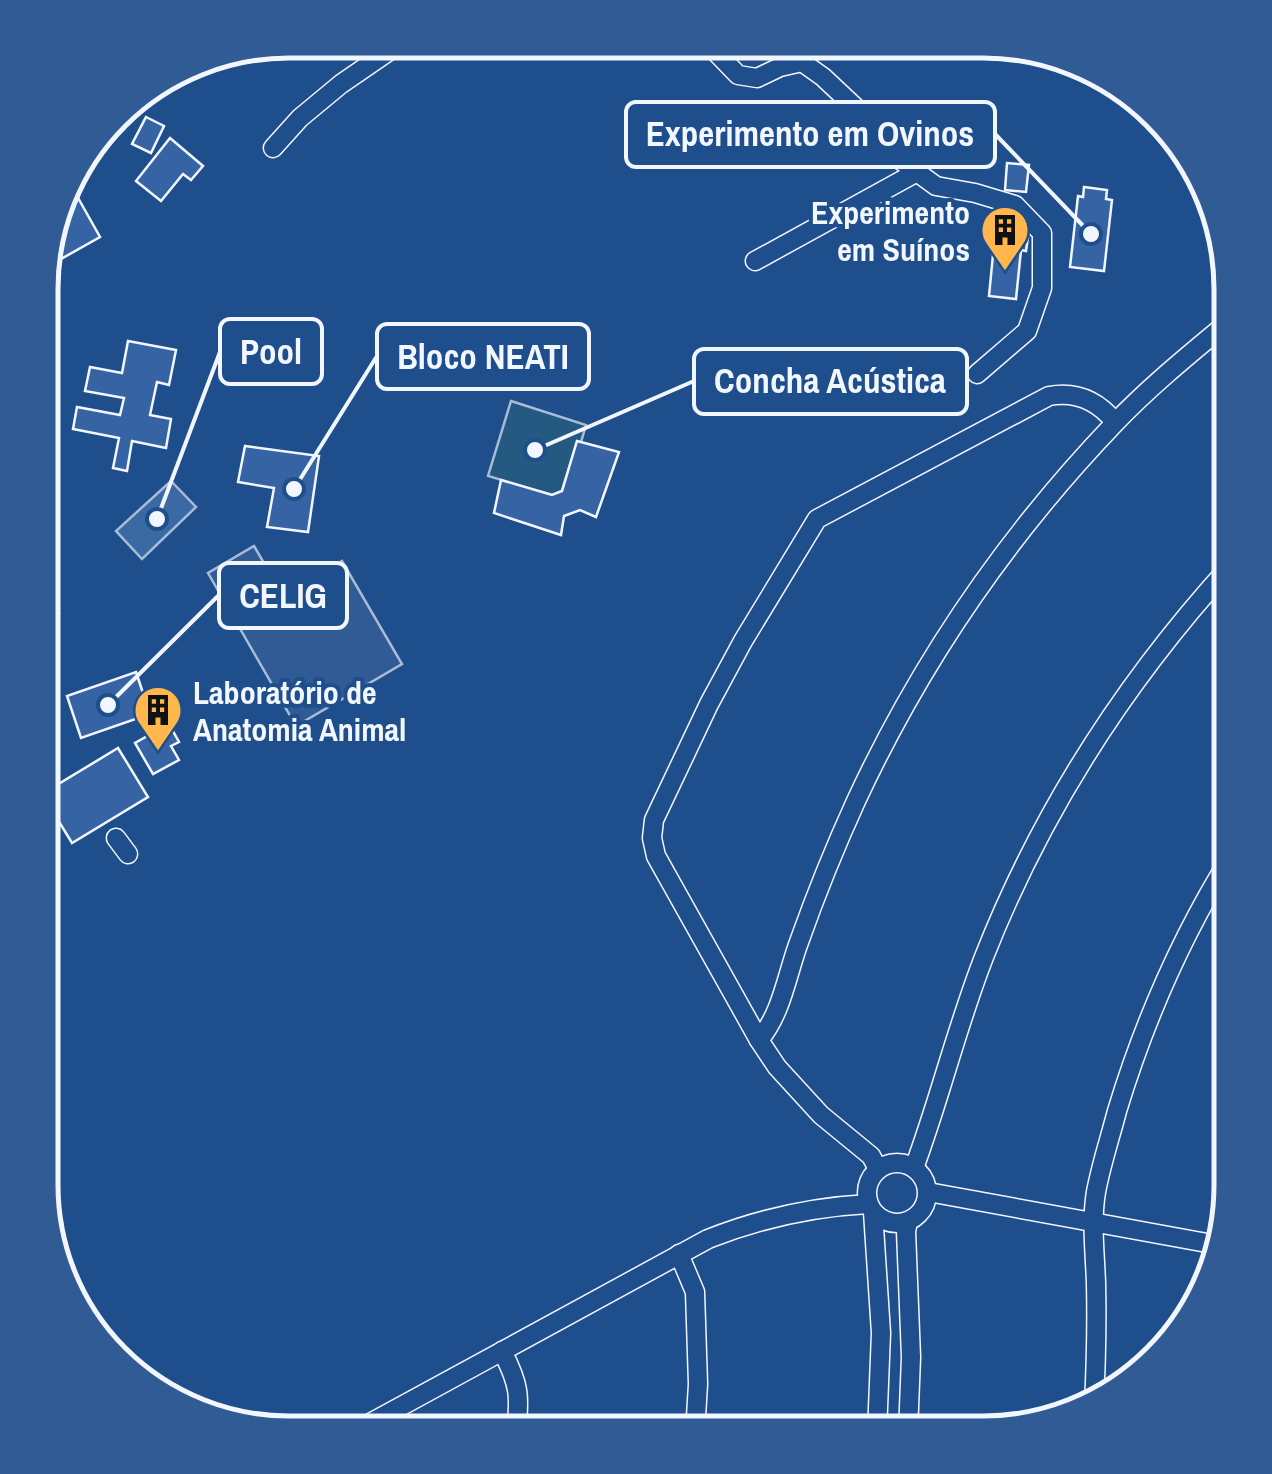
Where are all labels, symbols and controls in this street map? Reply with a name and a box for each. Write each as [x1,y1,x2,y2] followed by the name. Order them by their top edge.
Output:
[626,102,995,167] callout: Experimento em Ovinos
[646,110,974,157] text: Experimento em Ovinos
[811,191,970,271] place label: Experimento em Suínos
[979,204,1031,272] building icon: Experimento em Suínos
[220,319,322,384] callout: Pool
[377,324,589,389] callout: Bloco NEATI
[240,328,302,375] text: Pool
[397,333,569,380] text: Bloco NEATI
[694,349,967,414] callout: Concha Acústica
[714,357,946,404] text: Concha Acústica
[219,563,347,628] callout: CELIG
[239,572,327,619] text: CELIG
[193,671,406,751] place label: Laboratório de Anatomia Animal
[132,684,184,752] building icon: Laboratório de Anatomia Animal

